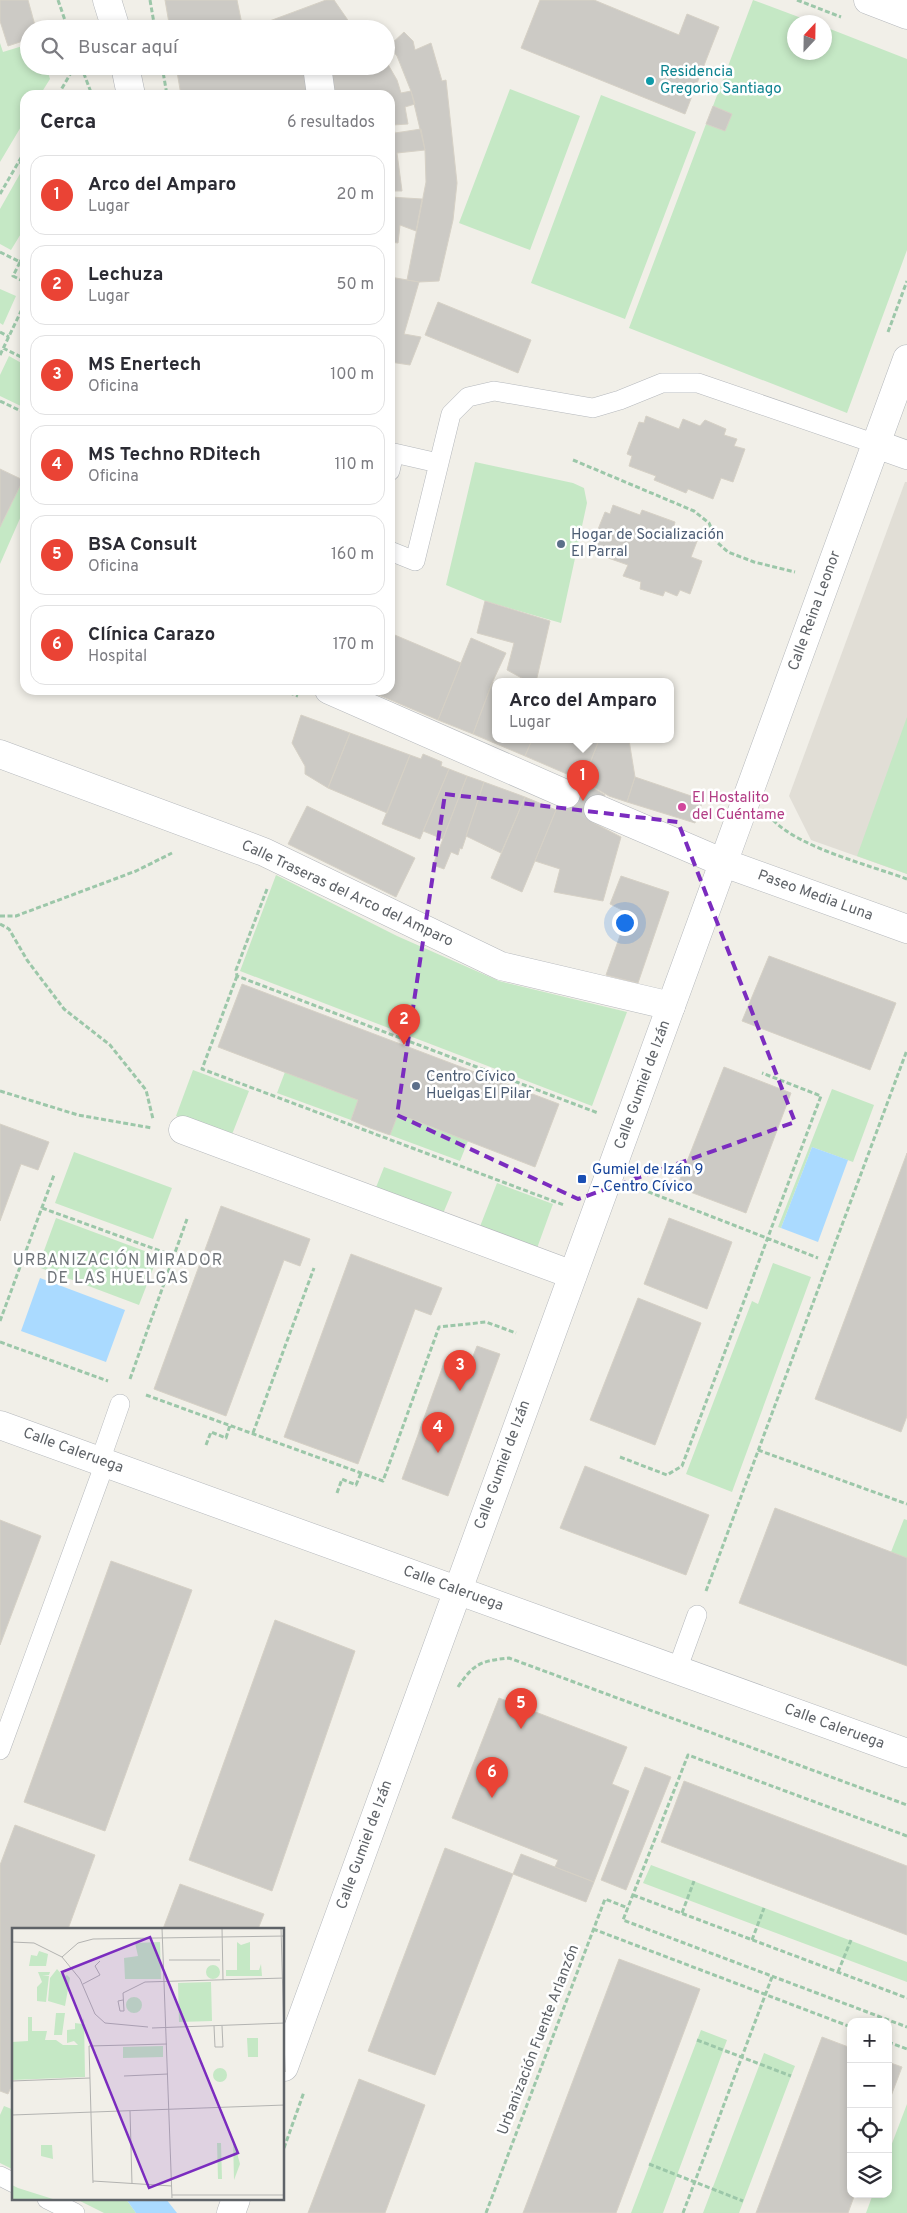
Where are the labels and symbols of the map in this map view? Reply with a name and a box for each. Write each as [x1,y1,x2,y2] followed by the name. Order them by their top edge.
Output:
[787,15,832,60] north arrow
[660,63,782,99] place label: Residencia Gregorio Santiago
[644,75,656,87] marker: Residencia Gregorio Santiago
[571,526,724,562] place label: Hogar de Socialización El Parral
[555,538,567,550] marker: Hogar de Socialización El Parral
[784,548,846,674] street label: Calle Reina Leonor
[567,760,599,801] pin: 1
[692,789,785,825] place label: El Hostalito del Cuéntame
[676,801,688,813] marker: El Hostalito del Cuéntame
[238,836,456,952] street label: Calle Traseras del Arco del Amparo
[755,866,875,926] street label: Paseo Media Luna
[612,910,638,936] your location
[388,1004,420,1045] pin: 2
[611,1018,675,1152] street label: Calle Gumiel de Izán
[426,1068,532,1104] place label: Centro Cívico Huelgas El Pilar
[410,1080,422,1092] marker: Centro Cívico Huelgas El Pilar
[592,1161,704,1197] place label: Gumiel de Izán 9 – Centro Cívico
[576,1173,588,1185] marker: Gumiel de Izán 9 – Centro Cívico
[13,1249,223,1289] district label: URBANIZACIÓN MIRADOR DE LAS HUELGAS
[444,1350,476,1391] pin: 3
[471,1398,535,1532] street label: Calle Gumiel de Izán
[422,1412,454,1453] pin: 4
[20,1424,126,1478] street label: Calle Caleruega
[400,1562,506,1616] street label: Calle Caleruega
[505,1688,537,1729] pin: 5
[781,1700,887,1754] street label: Calle Caleruega
[476,1757,508,1798] pin: 6
[333,1778,397,1912] street label: Calle Gumiel de Izán
[12,1928,285,2200] inset map
[494,1942,584,2138] street label: Urbanización Fuente Arlanzón

